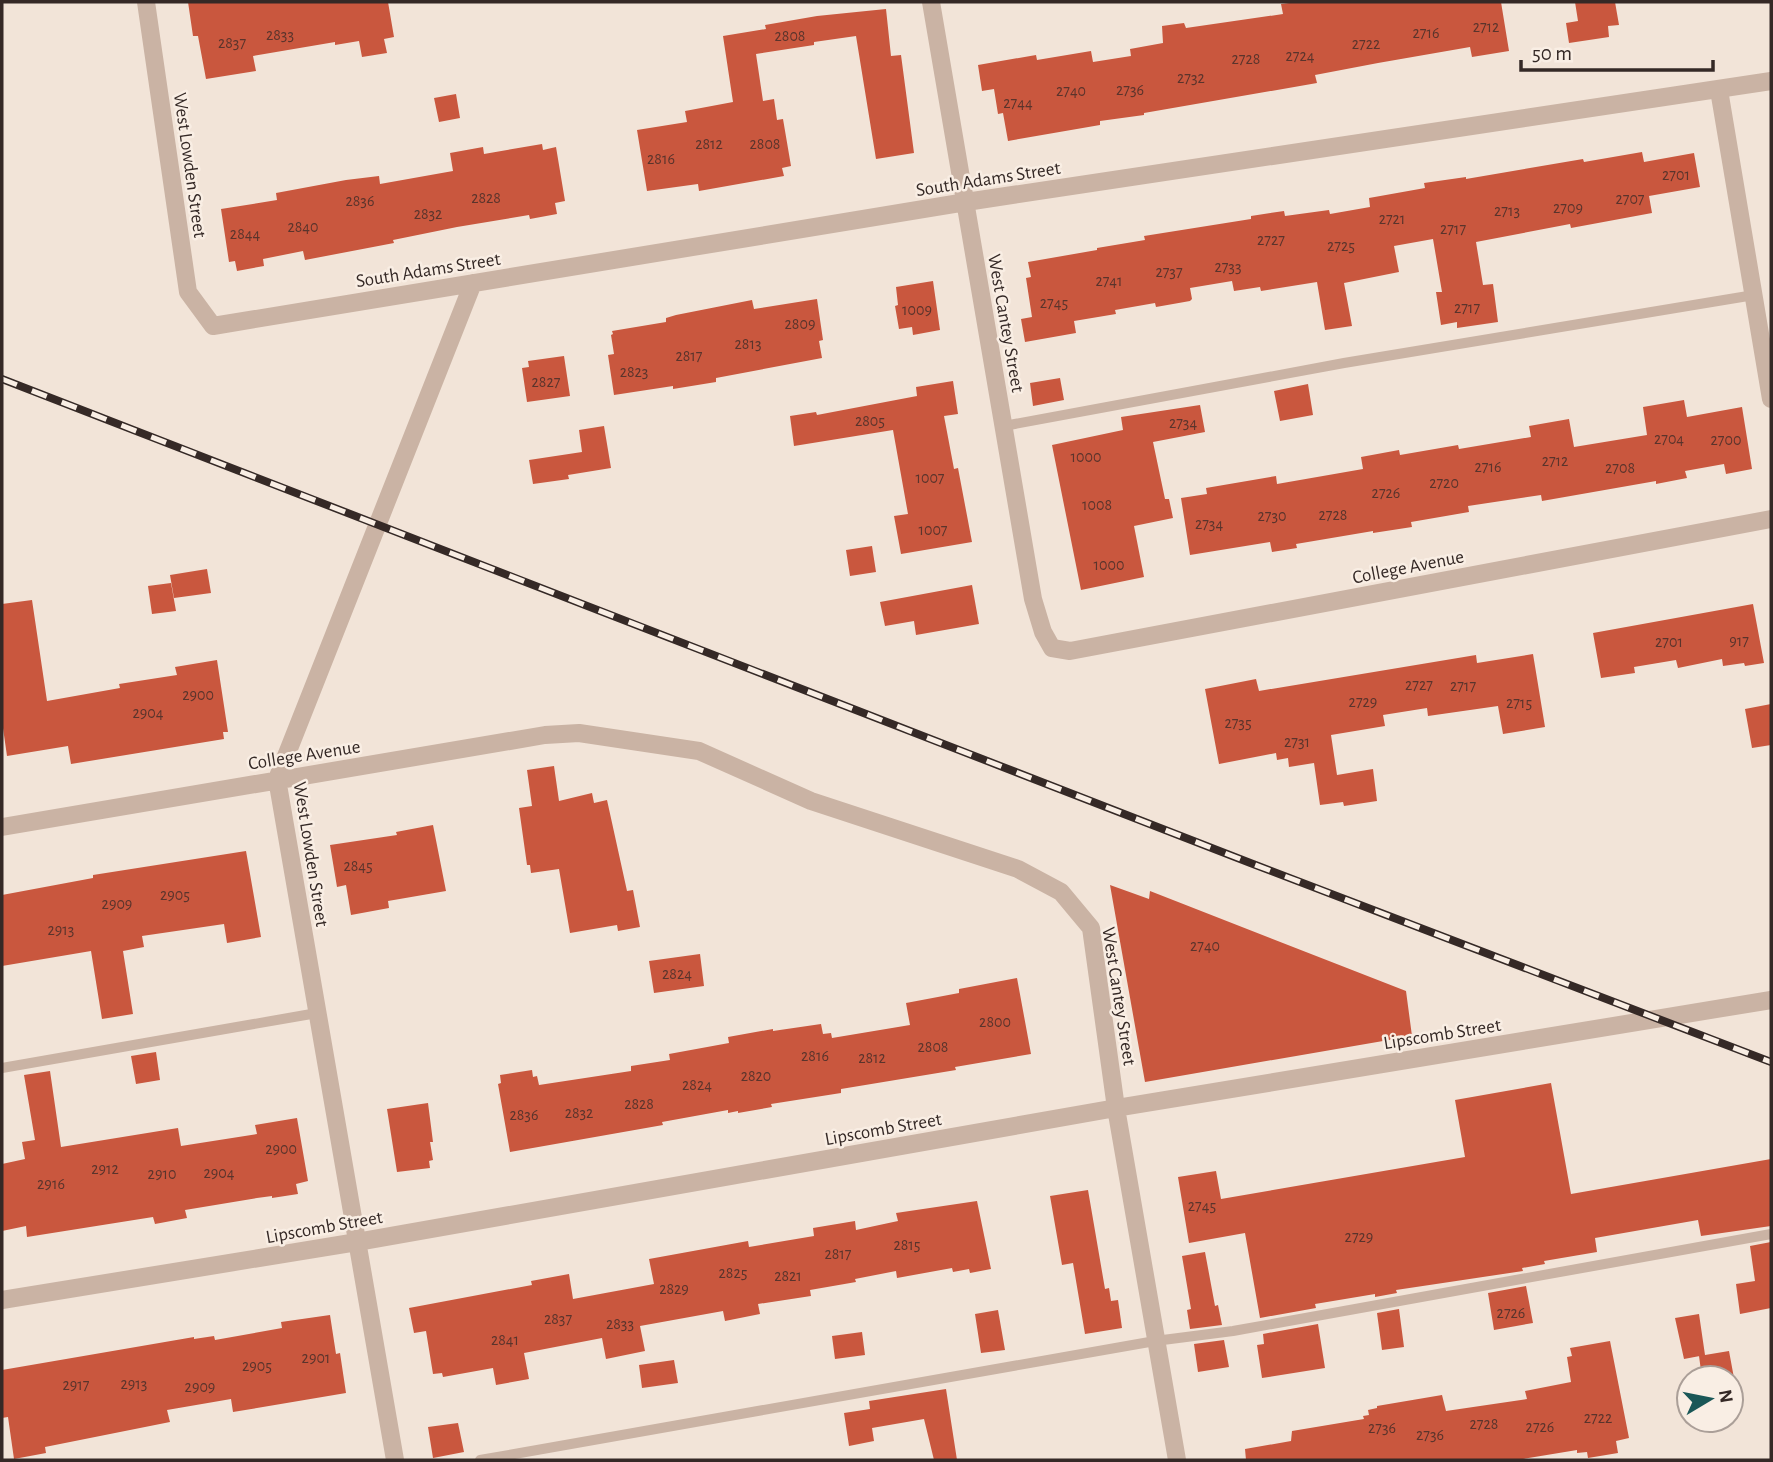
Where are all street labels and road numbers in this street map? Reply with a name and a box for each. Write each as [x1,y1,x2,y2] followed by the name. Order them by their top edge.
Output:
[170,91,209,239] street label: West Lowden Street
[915,159,1062,200] street label: South Adams Street
[355,250,502,291] street label: South Adams Street
[984,253,1027,394] street label: West Cantey Street
[1351,547,1466,588] street label: College Avenue
[247,737,362,774] street label: College Avenue
[290,780,331,928] street label: West Lowden Street
[1098,926,1139,1067] street label: West Cantey Street
[1382,1016,1502,1053] street label: Lipscomb Street
[823,1110,943,1149] street label: Lipscomb Street
[264,1208,384,1247] street label: Lipscomb Street

